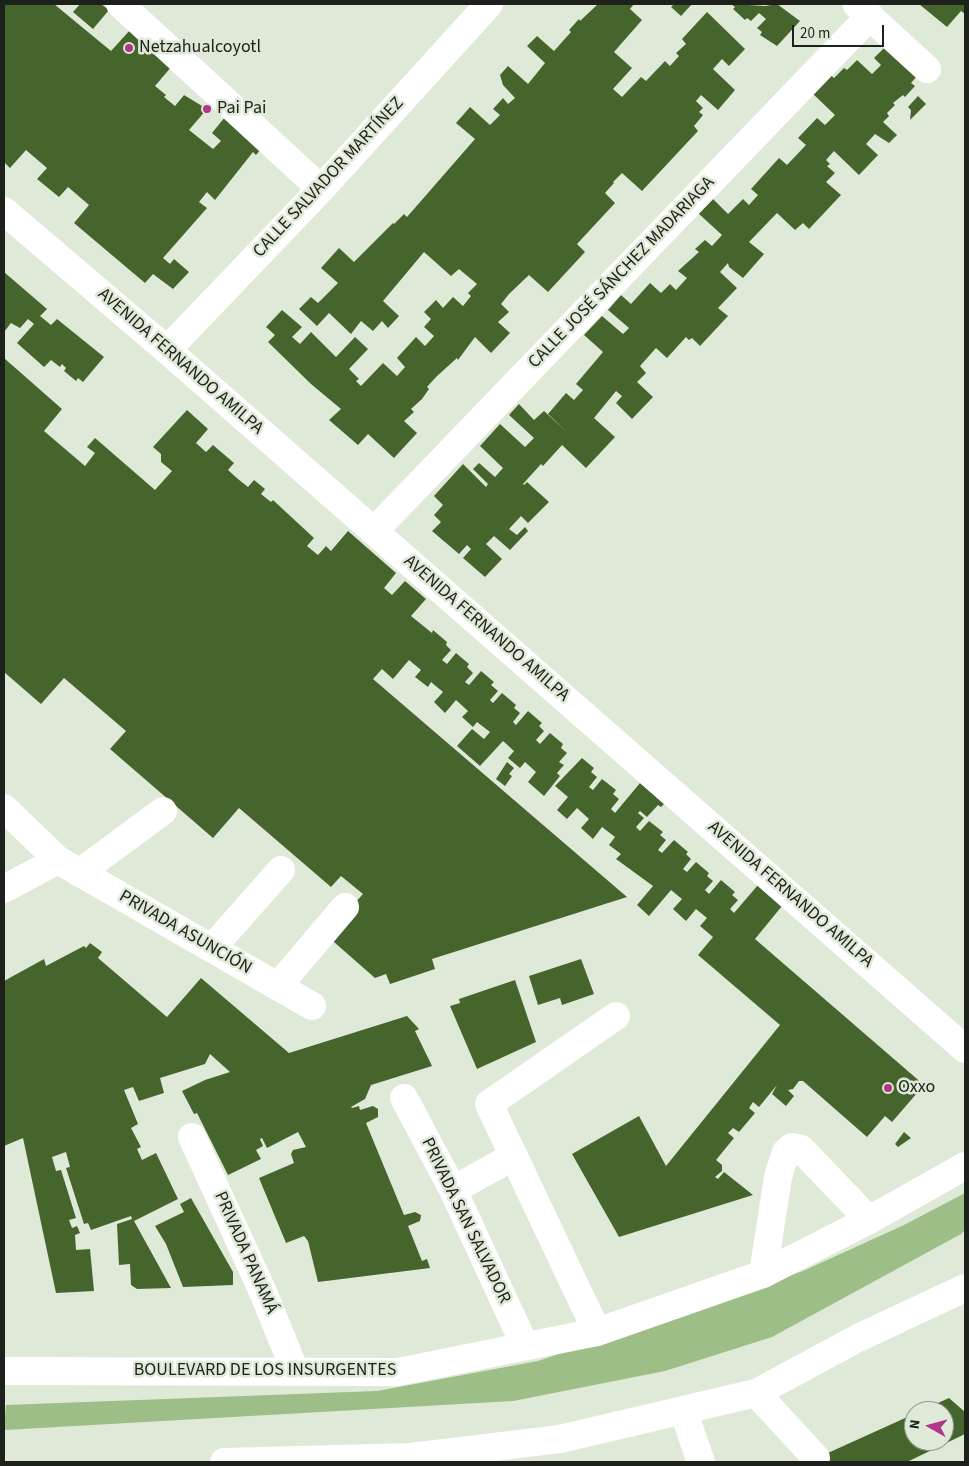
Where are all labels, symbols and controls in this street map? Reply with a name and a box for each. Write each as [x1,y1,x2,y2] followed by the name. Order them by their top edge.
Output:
[794,15,886,47] scale bar
[800,23,830,44] text: 20 m
[139,37,261,59] place label: Netzahualcoyotl
[123,42,135,54] marker: Netzahualcoyotl
[249,93,409,263] street label: CALLE SALVADOR MARTÍNEZ
[217,98,266,120] place label: Pai Pai
[201,103,213,115] marker: Pai Pai
[524,172,720,374] street label: CALLE JOSÉ SÁNCHEZ MADARIAGA
[93,284,267,440] street label: AVENIDA FERNANDO AMILPA
[399,551,573,707] street label: AVENIDA FERNANDO AMILPA
[703,817,877,973] street label: AVENIDA FERNANDO AMILPA
[115,886,255,980] street label: PRIVADA ASUNCIÓN
[898,1077,935,1099] place label: Oxxo
[882,1082,894,1094] marker: Oxxo
[415,1135,515,1307] street label: PRIVADA SAN SALVADOR
[208,1188,282,1318] street label: PRIVADA PANAMÁ
[134,1360,396,1382] street label: BOULEVARD DE LOS INSURGENTES
[904,1401,954,1451] north arrow
[905,1418,926,1430] text: N

